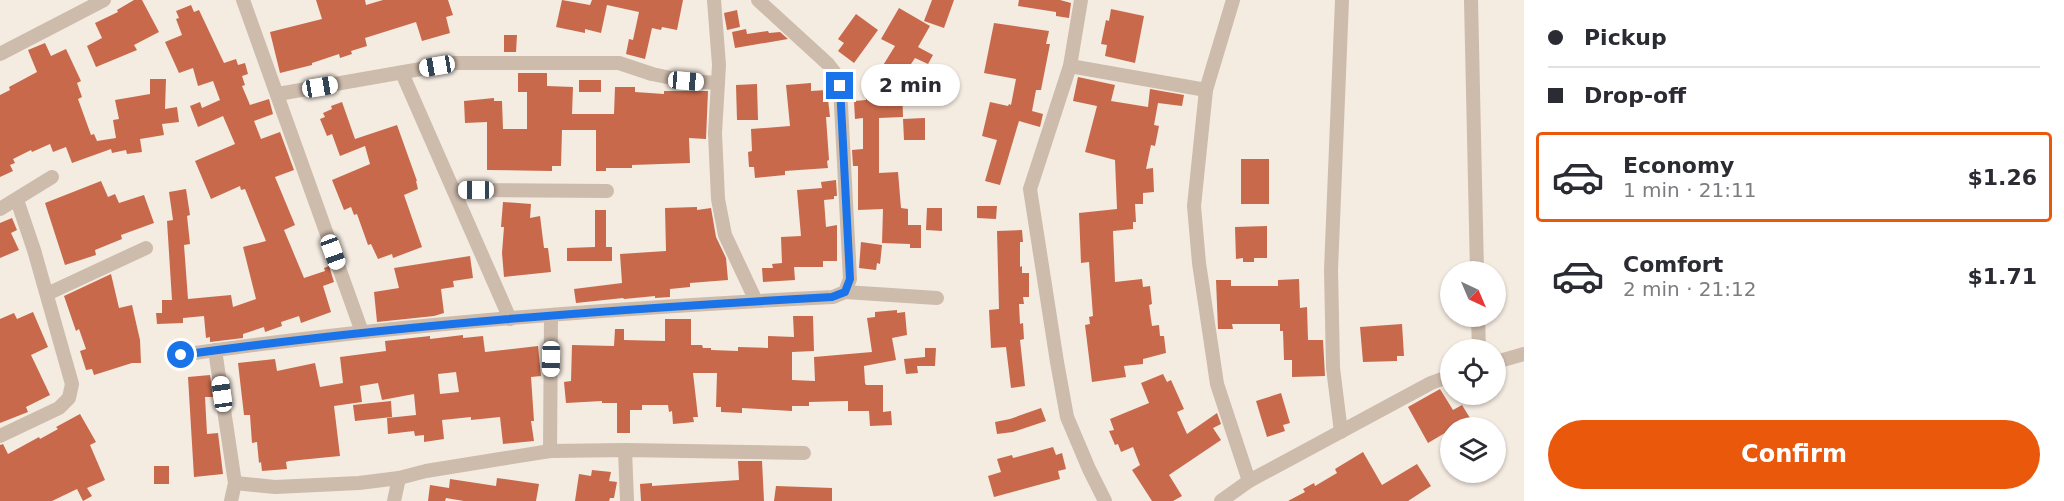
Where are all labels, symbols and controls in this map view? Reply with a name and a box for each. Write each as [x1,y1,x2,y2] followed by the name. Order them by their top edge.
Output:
[1584,25,1667,50] text: Pickup
[418,54,456,78] car
[861,65,960,107] callout: 2 min
[667,70,705,92] car
[826,72,853,99] route end
[879,73,942,97] text: 2 min
[301,75,339,99] car
[1584,83,1686,108] text: Drop-off
[1551,150,1605,204] icon: car
[1623,153,1734,178] text: Economy
[1967,165,2037,190] text: $1.26
[1623,178,1757,202] text: 1 min · 21:11
[458,181,494,199] car
[318,232,348,272] car
[1551,249,1605,303] icon: car
[1623,252,1723,277] text: Comfort
[1440,261,1506,327] north arrow
[1440,261,1506,483] map controls
[1967,264,2037,289] text: $1.71
[1623,277,1757,301] text: 2 min · 21:12
[1440,339,1506,405] button: locate
[167,341,194,368] route start
[542,341,560,377] car
[211,375,233,413] car
[1440,417,1506,483] button: layers
[1548,420,2040,489] button: Confirm

